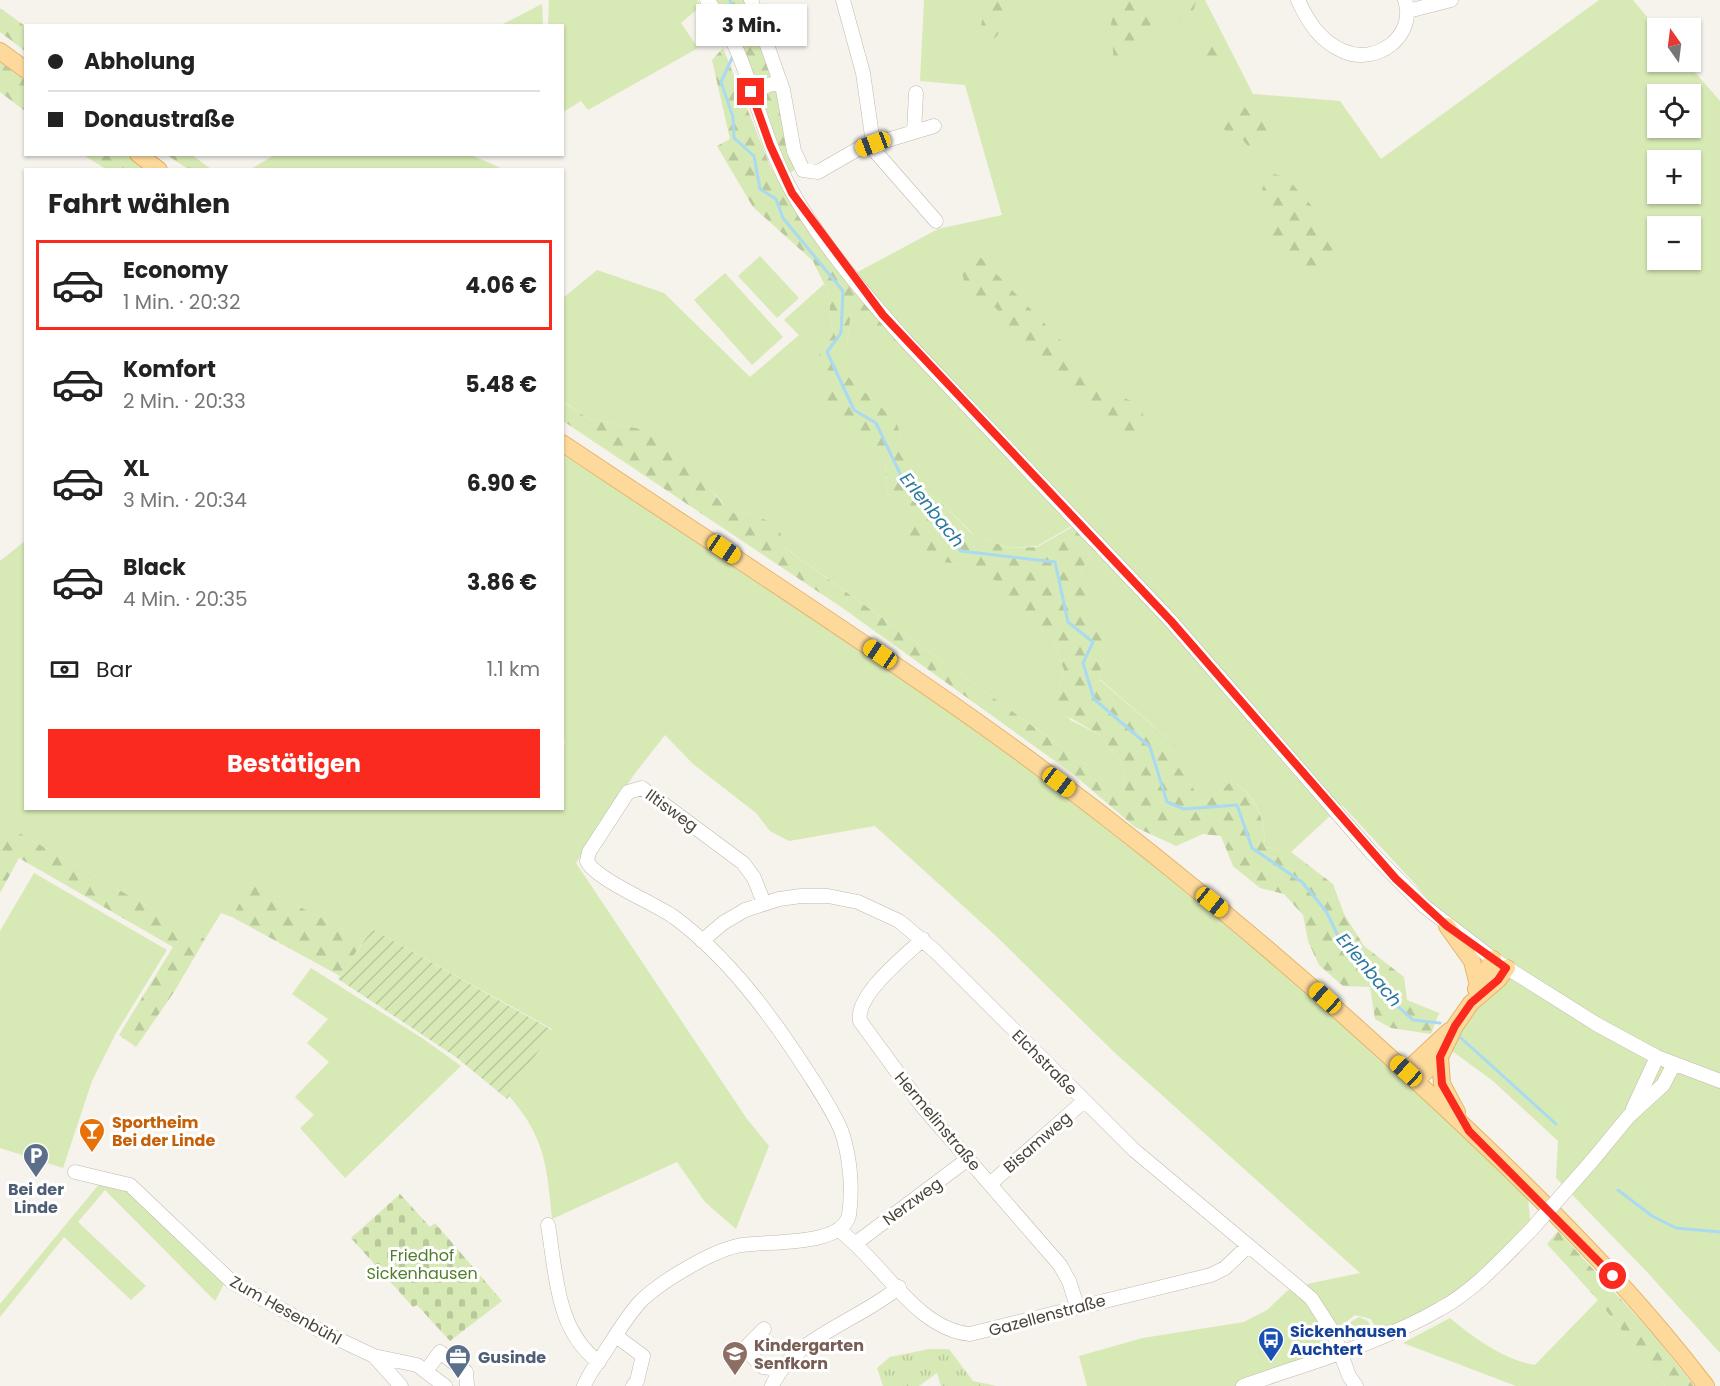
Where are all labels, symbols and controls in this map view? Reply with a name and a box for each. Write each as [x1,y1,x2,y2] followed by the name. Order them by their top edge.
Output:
[696,5,807,47] callout: 3 Min.
[722,11,781,39] text: 3 Min.
[1647,18,1701,72] north arrow
[1647,18,1701,270] map controls
[84,46,195,77] text: Abholung
[737,78,764,105] route end
[1647,84,1701,138] button: locate
[84,104,234,135] text: Donaustraße
[853,129,893,159] car
[1647,150,1701,204] button: +
[48,185,230,222] text: Fahrt wählen
[1647,216,1701,270] button: −
[123,255,228,286] text: Economy
[51,258,105,312] icon: car
[465,270,537,301] text: 4.06 €
[123,288,240,316] text: 1 Min. · 20:32
[123,354,216,385] text: Komfort
[51,357,105,411] icon: car
[465,369,537,400] text: 5.48 €
[123,387,246,415] text: 2 Min. · 20:33
[123,453,149,484] text: XL
[51,456,105,510] icon: car
[894,467,970,552] water label: Erlenbach
[467,468,537,499] text: 6.90 €
[123,486,247,514] text: 3 Min. · 20:34
[704,531,744,567] car
[123,552,186,583] text: Black
[51,555,105,609] icon: car
[467,567,537,598] text: 3.86 €
[123,585,248,613] text: 4 Min. · 20:35
[860,636,900,672] car
[48,653,81,686] icon: cash
[96,654,133,685] text: Bar
[487,655,540,683] text: 1.1 km
[48,729,540,798] button: Bestätigen
[1039,764,1079,800] car
[641,784,703,837] street label: Iltisweg
[1192,884,1232,920] car
[1331,927,1408,1012] water label: Erlenbach
[1306,979,1344,1017] car
[1007,1025,1082,1100] street label: Elchstraße
[1387,1052,1425,1090] car
[889,1067,986,1176] street label: Hermelinstraße
[998,1106,1076,1178] street label: Bisamweg
[112,1111,215,1152] place label: Sportheim Bei der Linde
[77,1116,107,1154] bar icon: Sportheim Bei der Linde
[21,1141,51,1179] parking icon: Bei der Linde
[878,1172,947,1231] street label: Nerzweg
[8,1178,64,1219] place label: Bei der Linde
[366,1244,478,1285] park label: Friedhof Sickenhausen
[1599,1262,1626,1289] route start
[226,1270,346,1351] street label: Zum Hesenbühl
[986,1289,1108,1342] street label: Gazellenstraße
[1290,1320,1407,1361] place label: Sickenhausen Auchtert
[1256,1325,1286,1363] bus stop icon: Sickenhausen Auchtert
[754,1334,864,1375] place label: Kindergarten Senfkorn
[720,1339,750,1377] school or university icon: Kindergarten Senfkorn
[443,1342,473,1380] office icon: Gusinde
[478,1346,546,1369] place label: Gusinde

